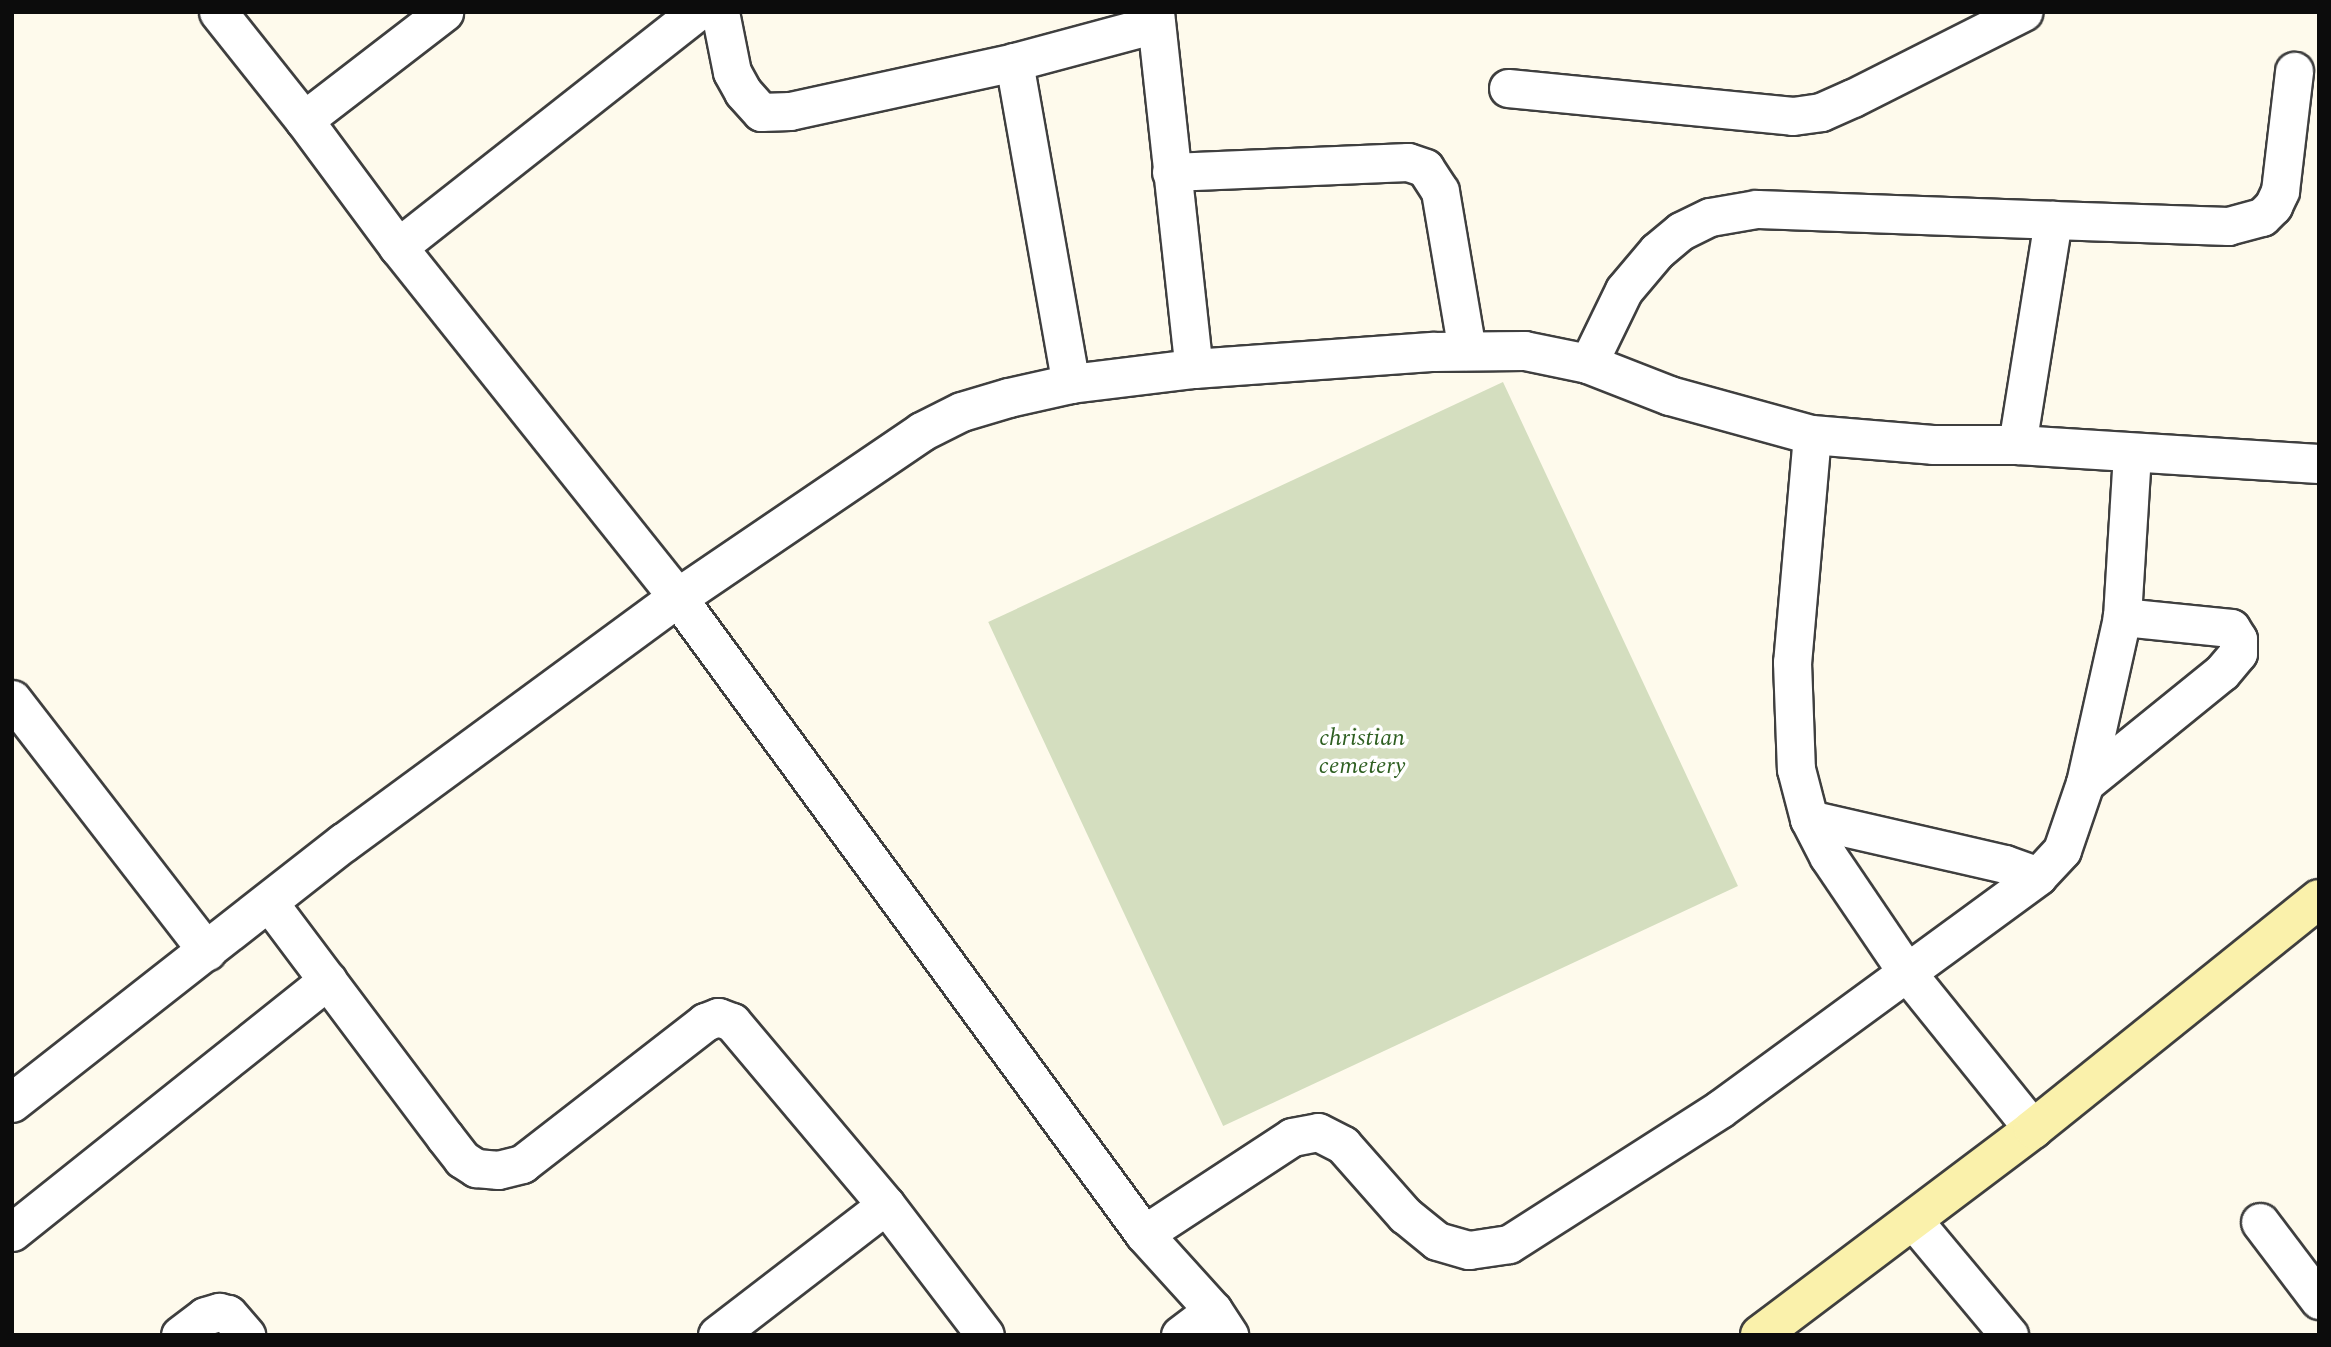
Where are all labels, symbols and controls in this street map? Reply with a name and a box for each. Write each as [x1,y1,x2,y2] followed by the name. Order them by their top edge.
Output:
[1319,725,1405,781] park label: christian cemetery

